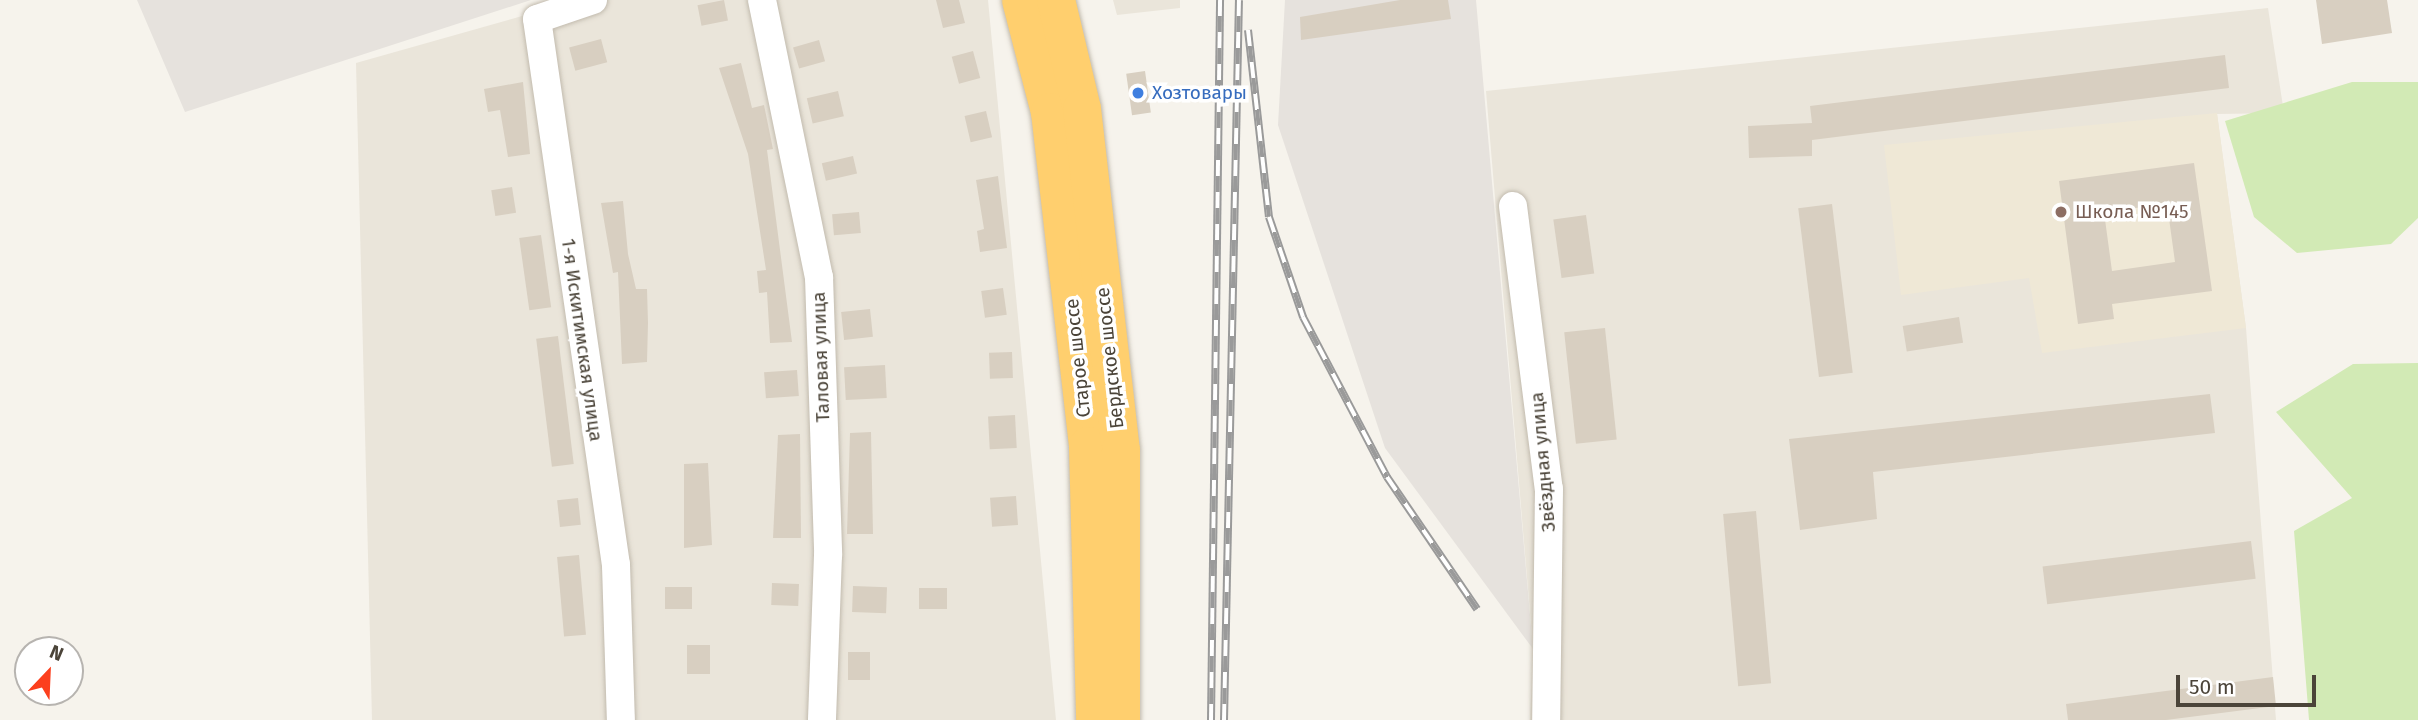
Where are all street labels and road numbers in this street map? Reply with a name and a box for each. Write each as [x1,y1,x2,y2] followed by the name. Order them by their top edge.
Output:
[556,237,608,443] street label: 1-я Искитимская улица
[1091,286,1129,430] street label: Бердское шоссе
[807,291,835,423] street label: Таловая улица
[1060,297,1096,419] street label: Старое шоссе
[1526,391,1560,533] street label: Звёздная улица

